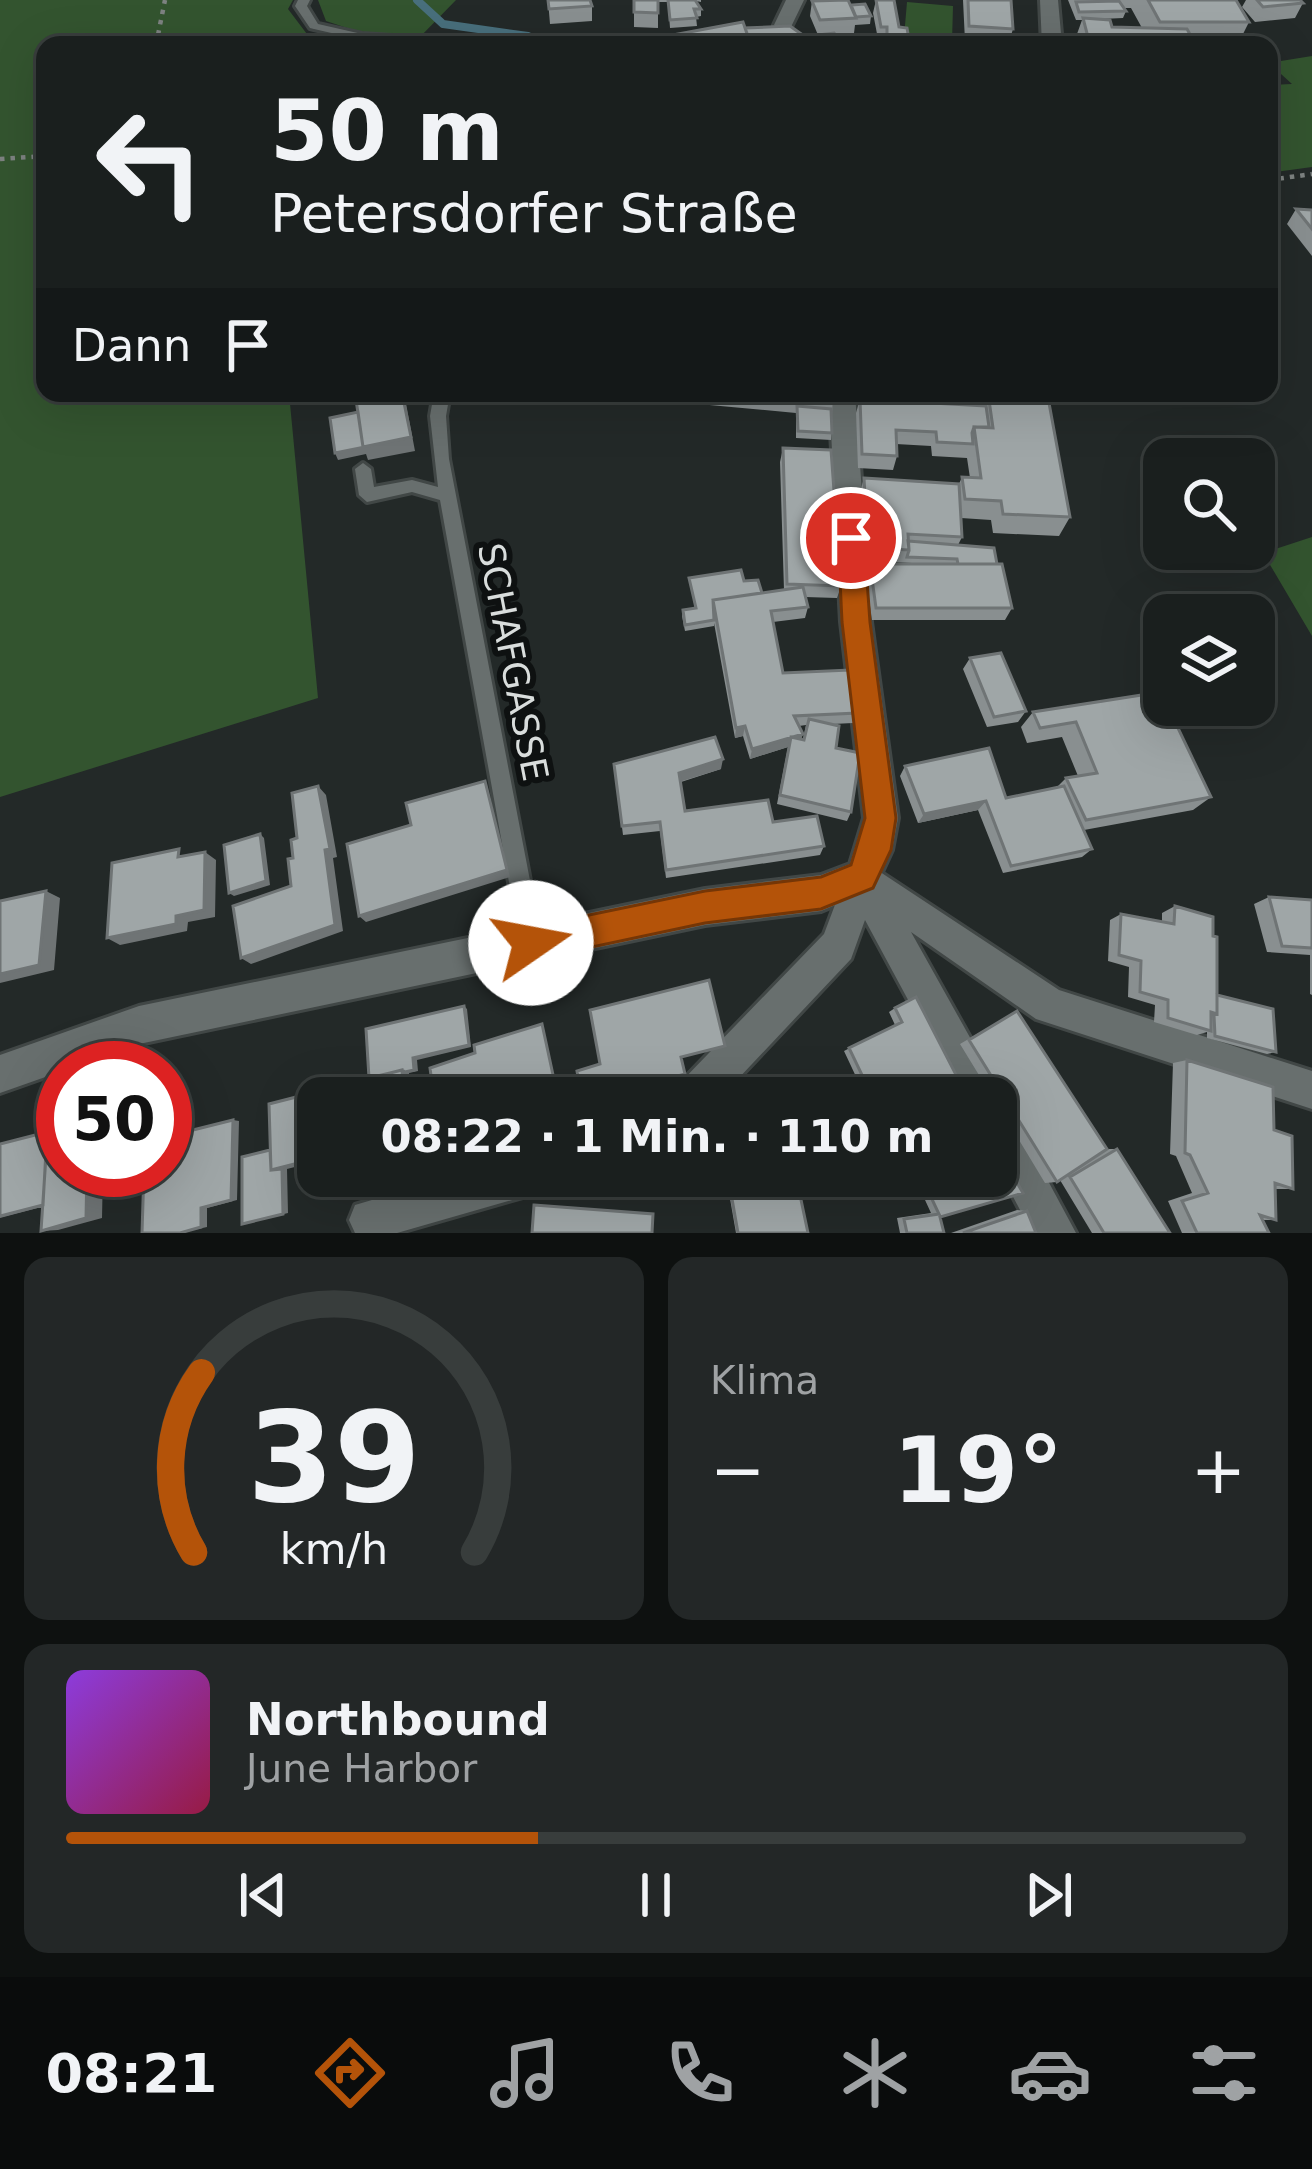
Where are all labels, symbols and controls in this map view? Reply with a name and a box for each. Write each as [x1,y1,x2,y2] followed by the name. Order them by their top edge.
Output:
[270,82,504,180] text: 50 m
[72,84,228,240] icon: left
[270,182,798,245] text: Petersdorfer Straße
[215,312,281,378] icon: arrive
[72,319,191,372] text: Dann
[1143,438,1275,726] map controls
[1143,438,1275,570] button: search
[800,487,902,589] pin
[818,505,884,571] icon: arrive
[470,540,556,784] street label: SCHAFGASSE
[1143,594,1275,726] button: layers
[468,880,594,1006] position arrow
[36,1041,192,1197] speed limit sign: 50
[381,1110,933,1163] text: 08:22 · 1 Min. · 110 m
[710,1358,819,1403] text: Klima
[247,1385,421,1530] text: 39
[893,1418,1063,1523] text: 19°
[710,1432,765,1509] text: −
[1191,1432,1246,1509] text: +
[280,1523,388,1573] text: km/h
[246,1693,550,1746] text: Northbound
[246,1746,477,1791] text: June Harbor
[230,1862,296,1928] icon: previous
[623,1862,689,1928] icon: pause
[1016,1862,1082,1928] icon: next
[308,2031,392,2115] icon: directions
[483,2031,567,2115] icon: music
[658,2031,742,2115] icon: phone
[833,2031,917,2115] icon: climate
[1008,2031,1092,2115] icon: car
[1182,2031,1266,2115] icon: filters
[45,2042,217,2105] text: 08:21

